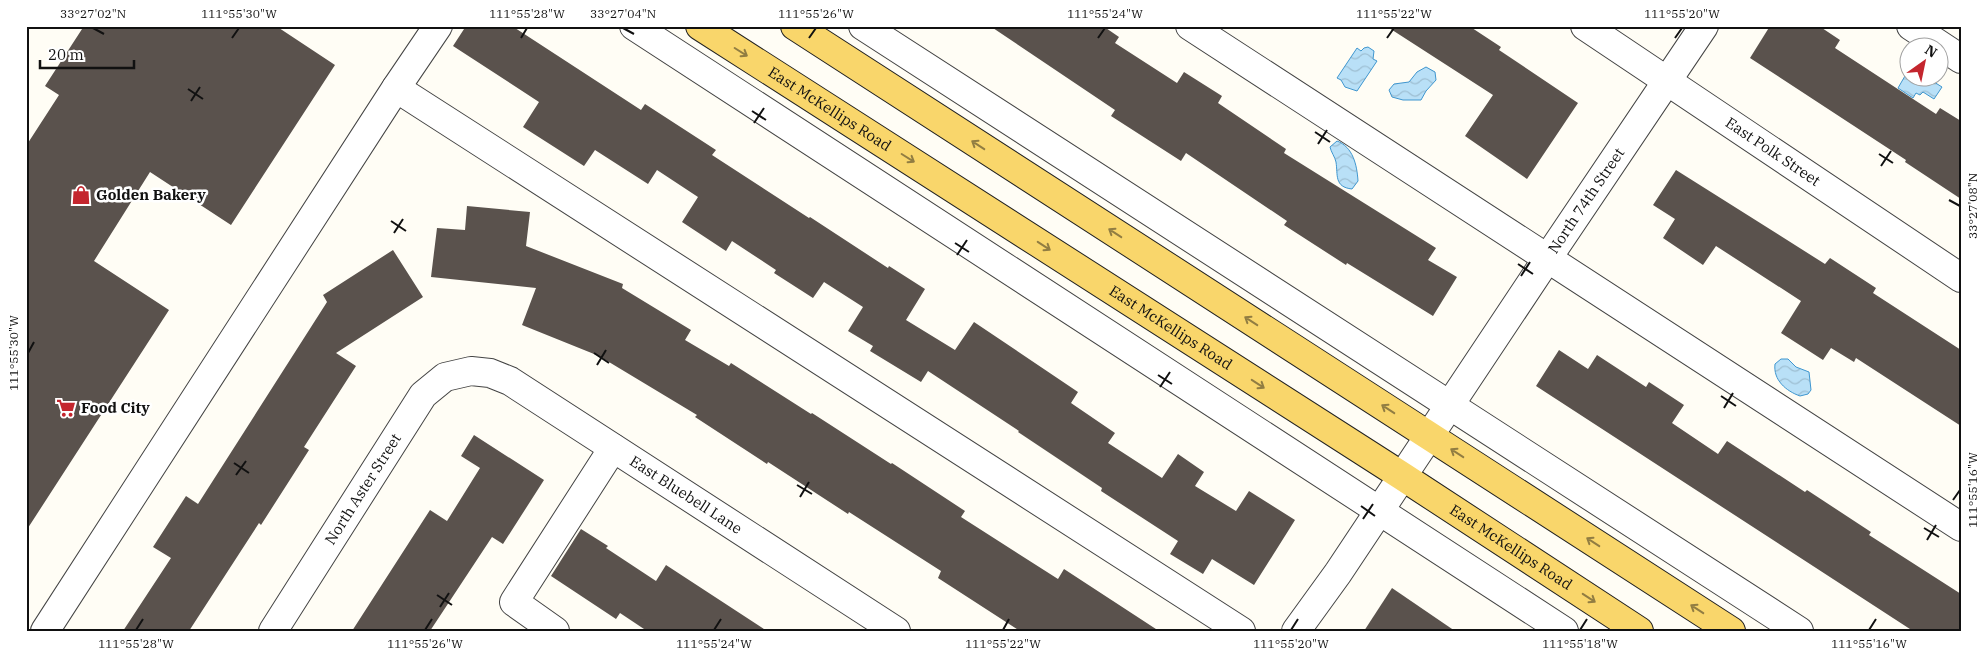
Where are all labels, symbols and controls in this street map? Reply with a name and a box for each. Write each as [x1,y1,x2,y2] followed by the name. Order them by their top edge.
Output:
[60,6,126,21] text: 33°27'02"N
[201,6,277,21] text: 111°55'30"W
[489,6,565,21] text: 111°55'28"W
[590,6,656,21] text: 33°27'04"N
[778,6,854,21] text: 111°55'26"W
[1067,6,1143,21] text: 111°55'24"W
[1356,6,1432,21] text: 111°55'22"W
[1644,6,1720,21] text: 111°55'20"W
[40,38,134,70] scale bar
[1900,38,1950,88] north arrow
[1922,41,1941,62] text: N
[48,45,84,64] text: 20 m
[734,47,748,58] one-way arrow
[765,62,895,155] street label: East McKellips Road
[1722,113,1824,190] street label: East Polk Street
[971,140,985,150] one-way arrow
[1543,144,1628,257] street label: North 74th Street
[900,154,914,164] one-way arrow
[1965,173,1980,239] text: 33°27'08"N
[70,184,92,206] shop icon: Golden Bakery
[96,185,206,204] place label: Golden Bakery
[1108,228,1122,238] one-way arrow
[1037,242,1051,252] one-way arrow
[1106,281,1236,374] street label: East McKellips Road
[6,315,21,391] text: 111°55'30"W
[1245,316,1259,326] one-way arrow
[1251,379,1265,389] one-way arrow
[55,397,77,419] supermarket icon: Food City
[81,398,150,417] place label: Food City
[1381,404,1395,414] one-way arrow
[320,430,405,548] street label: North Aster Street
[1450,448,1464,458] one-way arrow
[626,451,746,538] street label: East Bluebell Lane
[1965,452,1980,528] text: 111°55'16"W
[1446,500,1576,594] street label: East McKellips Road
[1587,536,1601,546] one-way arrow
[1582,593,1596,603] one-way arrow
[1691,604,1705,614] one-way arrow
[98,636,174,651] text: 111°55'28"W
[387,636,463,651] text: 111°55'26"W
[676,636,752,651] text: 111°55'24"W
[965,636,1041,651] text: 111°55'22"W
[1253,636,1329,651] text: 111°55'20"W
[1542,636,1618,651] text: 111°55'18"W
[1831,636,1907,651] text: 111°55'16"W

